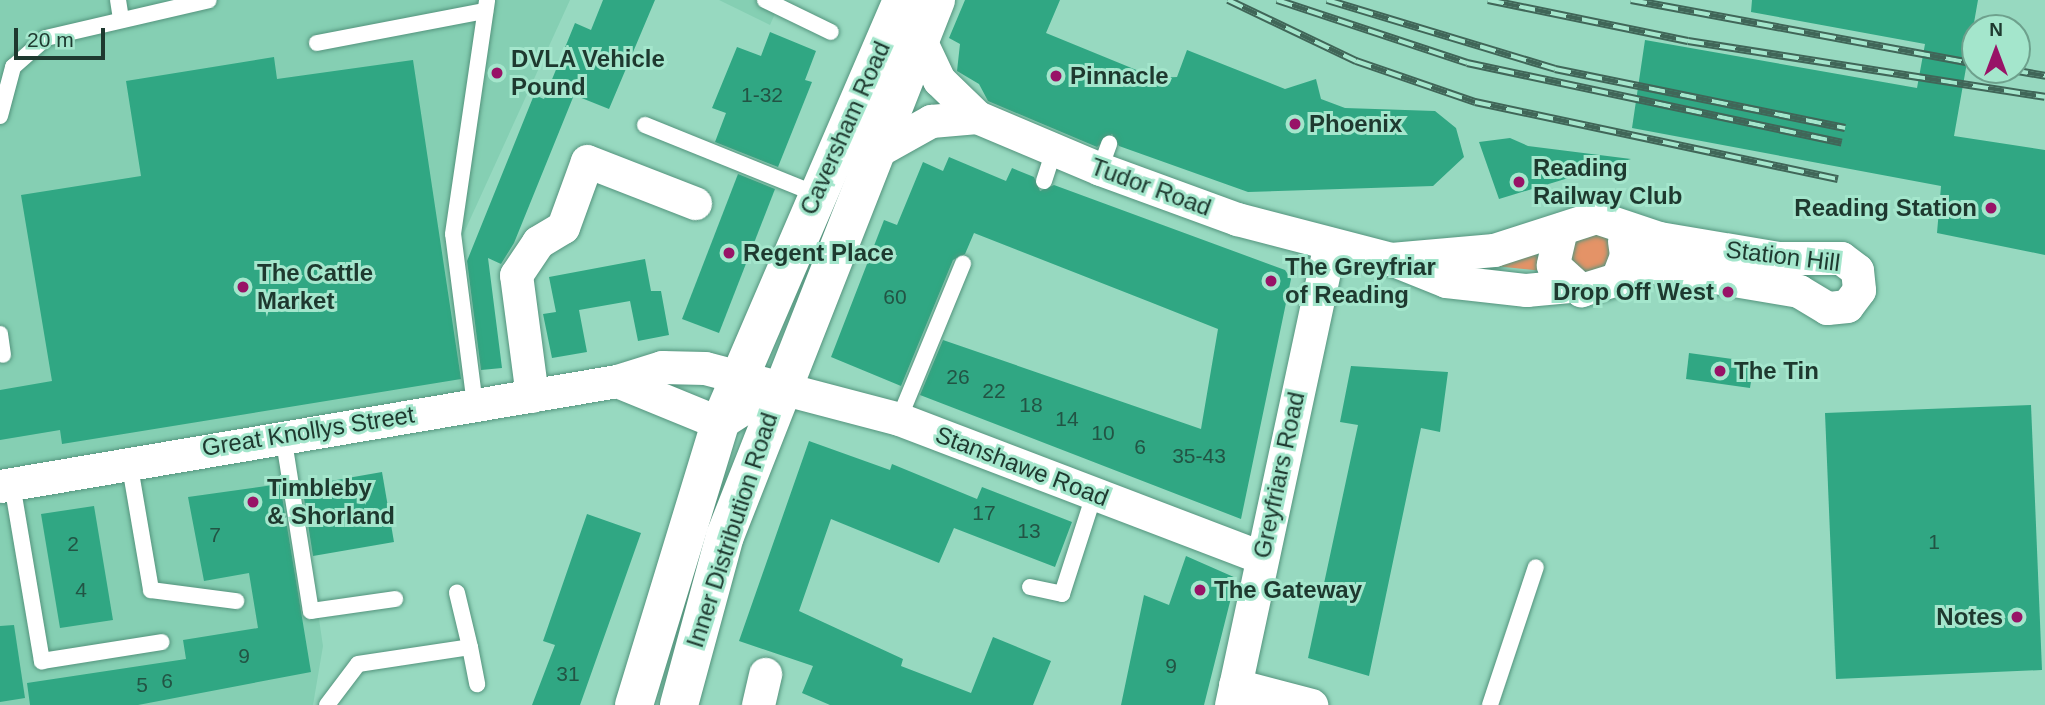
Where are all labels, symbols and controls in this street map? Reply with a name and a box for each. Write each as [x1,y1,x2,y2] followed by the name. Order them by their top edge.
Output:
[18,14,108,58] scale bar
[1961,14,2031,84] north arrow
[1989,19,2003,40] text: N
[27,28,74,51] text: 20 m
[794,37,896,219] street label: Caversham Road
[511,45,666,101] place label: DVLA Vehicle Pound
[1070,62,1169,90] place label: Pinnacle
[489,65,505,81] marker: DVLA Vehicle Pound
[1048,68,1064,84] marker: Pinnacle
[741,82,783,108] house number: 1-32
[1309,110,1402,138] place label: Phoenix
[1287,116,1303,132] marker: Phoenix
[1087,152,1215,222] street label: Tudor Road
[1533,154,1682,210] place label: Reading Railway Club
[1511,174,1527,190] marker: Reading Railway Club
[1794,194,1977,222] place label: Reading Station
[1983,200,1999,216] marker: Reading Station
[1724,235,1842,277] street label: Station Hill
[743,239,894,267] place label: Regent Place
[721,245,737,261] marker: Regent Place
[1285,253,1436,309] place label: The Greyfriar of Reading
[257,259,373,315] place label: The Cattle Market
[1263,273,1279,289] marker: The Greyfriar of Reading
[1553,278,1714,306] place label: Drop Off West
[235,279,251,295] marker: The Cattle Market
[883,284,907,310] house number: 60
[1720,284,1736,300] marker: Drop Off West
[1734,357,1819,385] place label: The Tin
[1712,363,1728,379] marker: The Tin
[946,364,970,390] house number: 26
[982,378,1006,404] house number: 22
[1247,389,1311,561] street label: Greyfriars Road
[1019,392,1043,418] house number: 18
[200,400,416,462] street label: Great Knollys Street
[1055,406,1079,432] house number: 14
[680,409,784,651] street label: Inner Distribution Road
[932,420,1112,512] street label: Stanshawe Road
[1091,420,1115,446] house number: 10
[1134,434,1146,460] house number: 6
[1172,443,1226,469] house number: 35-43
[267,474,395,530] place label: Timbleby & Shorland
[245,494,261,510] marker: Timbleby & Shorland
[972,500,996,526] house number: 17
[1017,518,1041,544] house number: 13
[209,522,221,548] house number: 7
[1928,529,1940,555] house number: 1
[67,531,79,557] house number: 2
[1214,576,1362,604] place label: The Gateway
[75,577,87,603] house number: 4
[1192,582,1208,598] marker: The Gateway
[1936,603,2003,631] place label: Notes
[2009,609,2025,625] marker: Notes
[238,643,250,669] house number: 9
[1165,653,1177,679] house number: 9
[556,661,580,687] house number: 31
[161,668,173,694] house number: 6
[136,672,148,698] house number: 5

